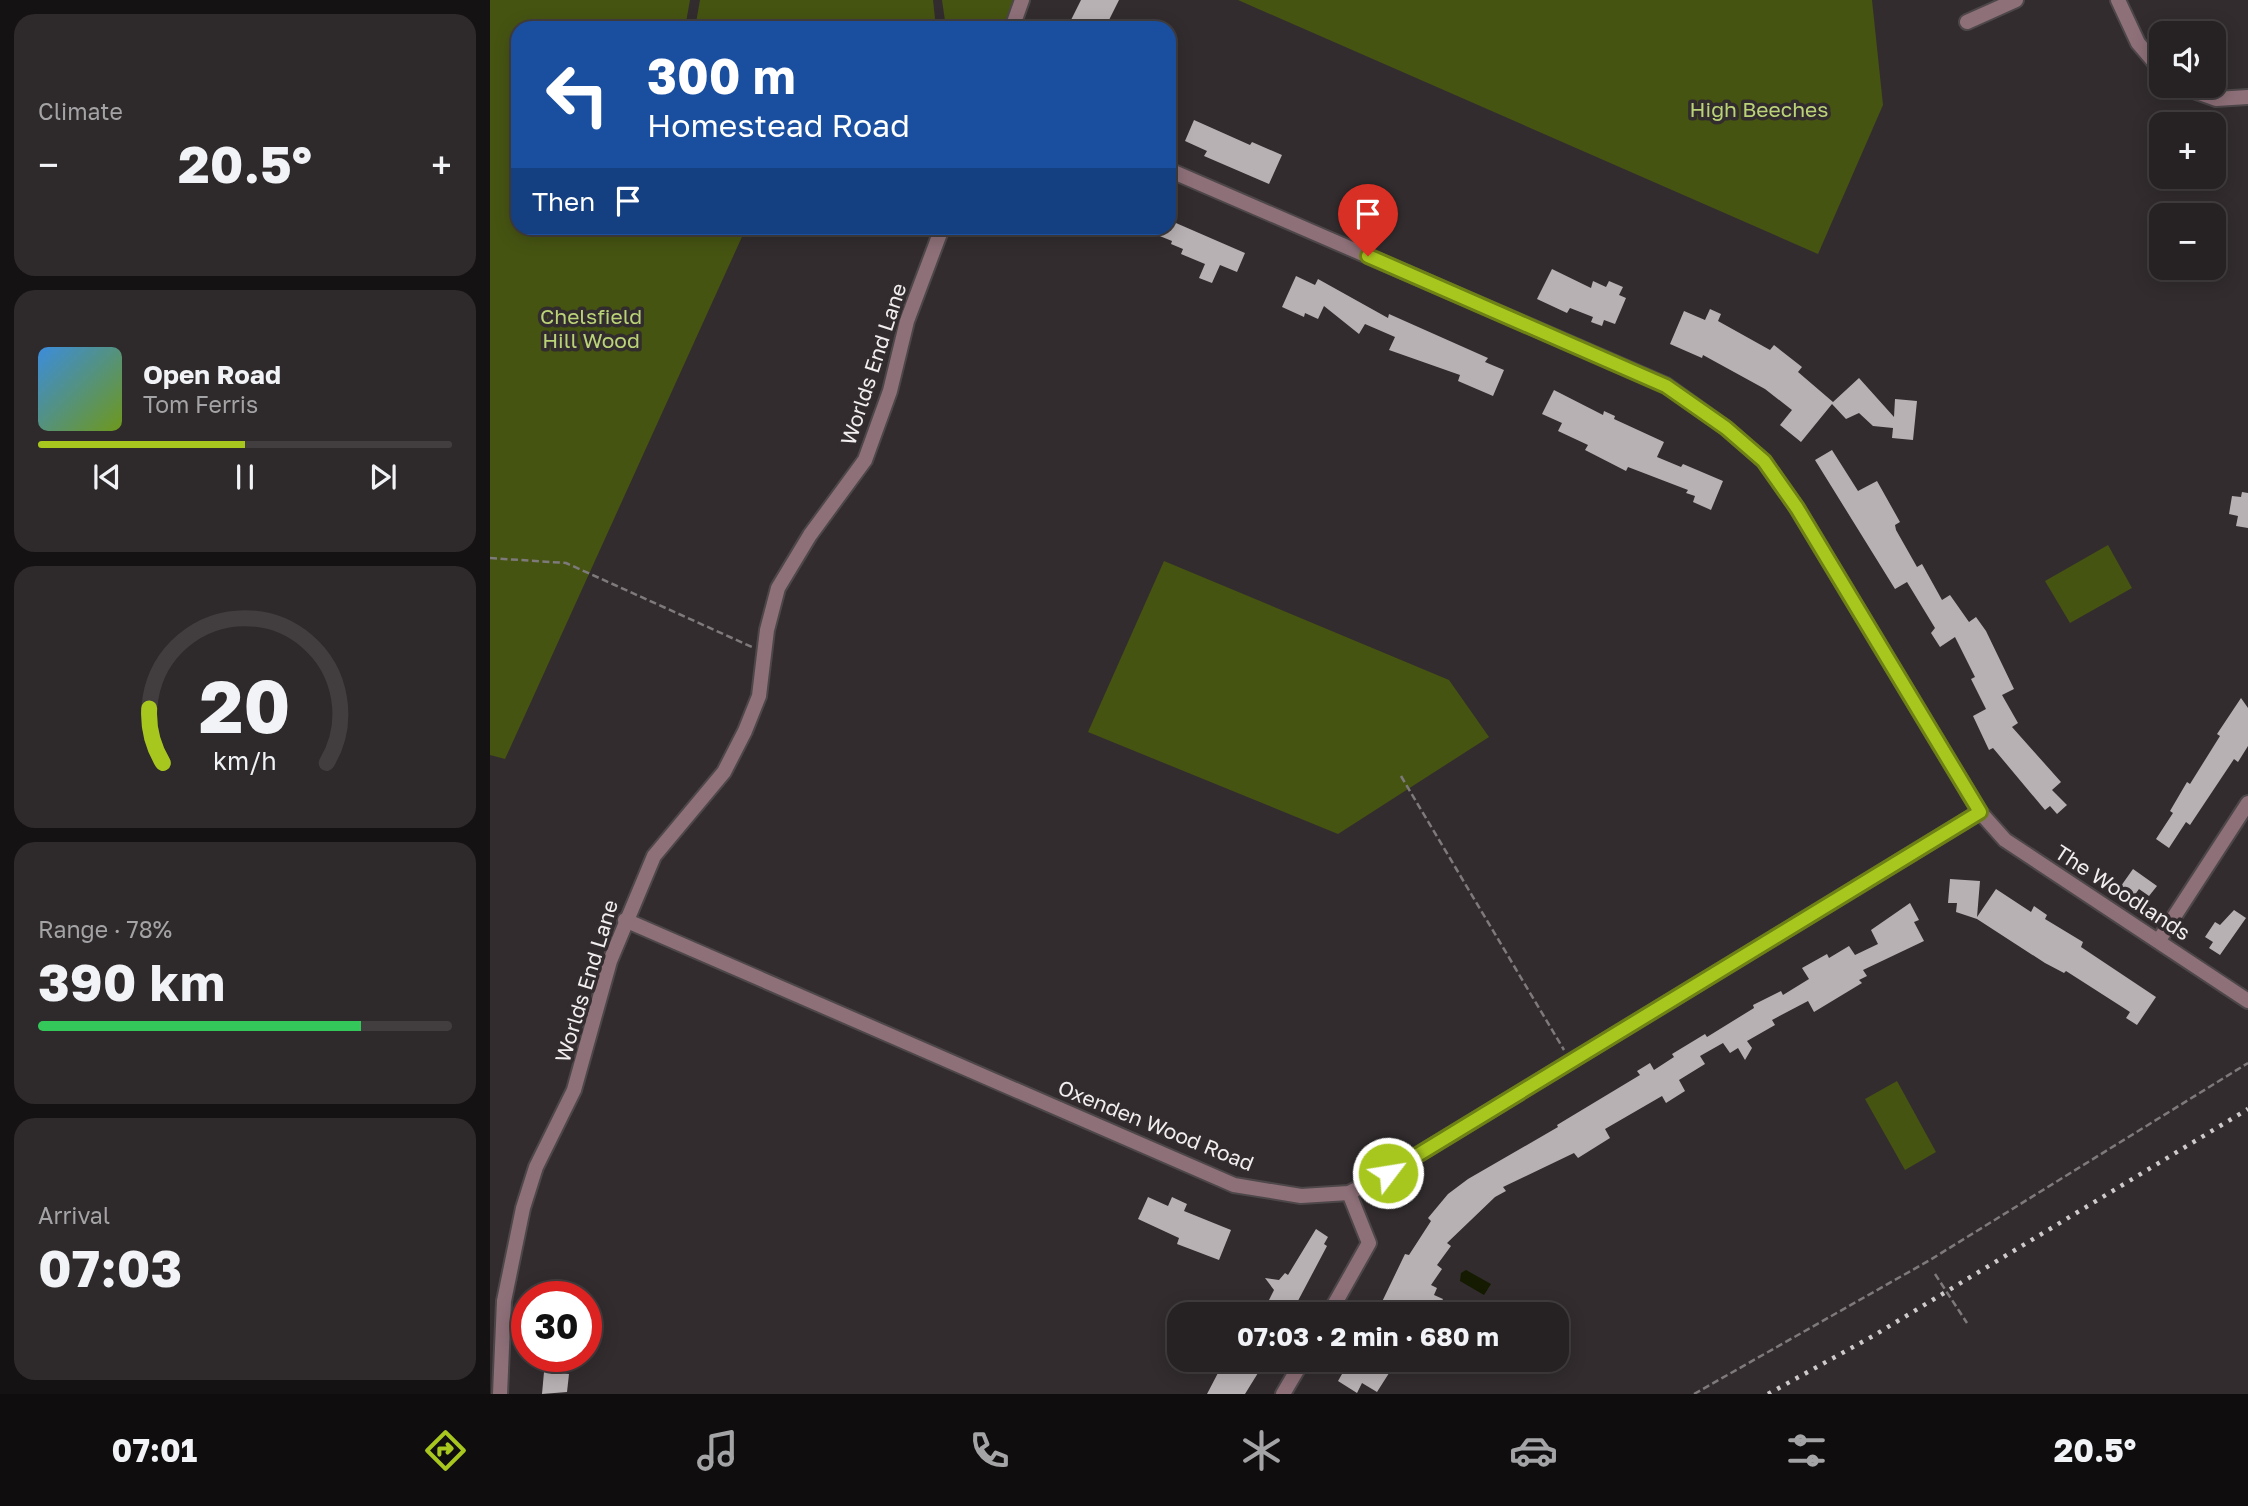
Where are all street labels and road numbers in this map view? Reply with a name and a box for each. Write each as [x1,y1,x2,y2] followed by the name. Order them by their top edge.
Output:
[835,280,911,448] street label: Worlds End Lane
[2050,839,2196,945] street label: The Woodlands
[549,896,623,1066] street label: Worlds End Lane
[1054,1074,1258,1176] street label: Oxenden Wood Road

